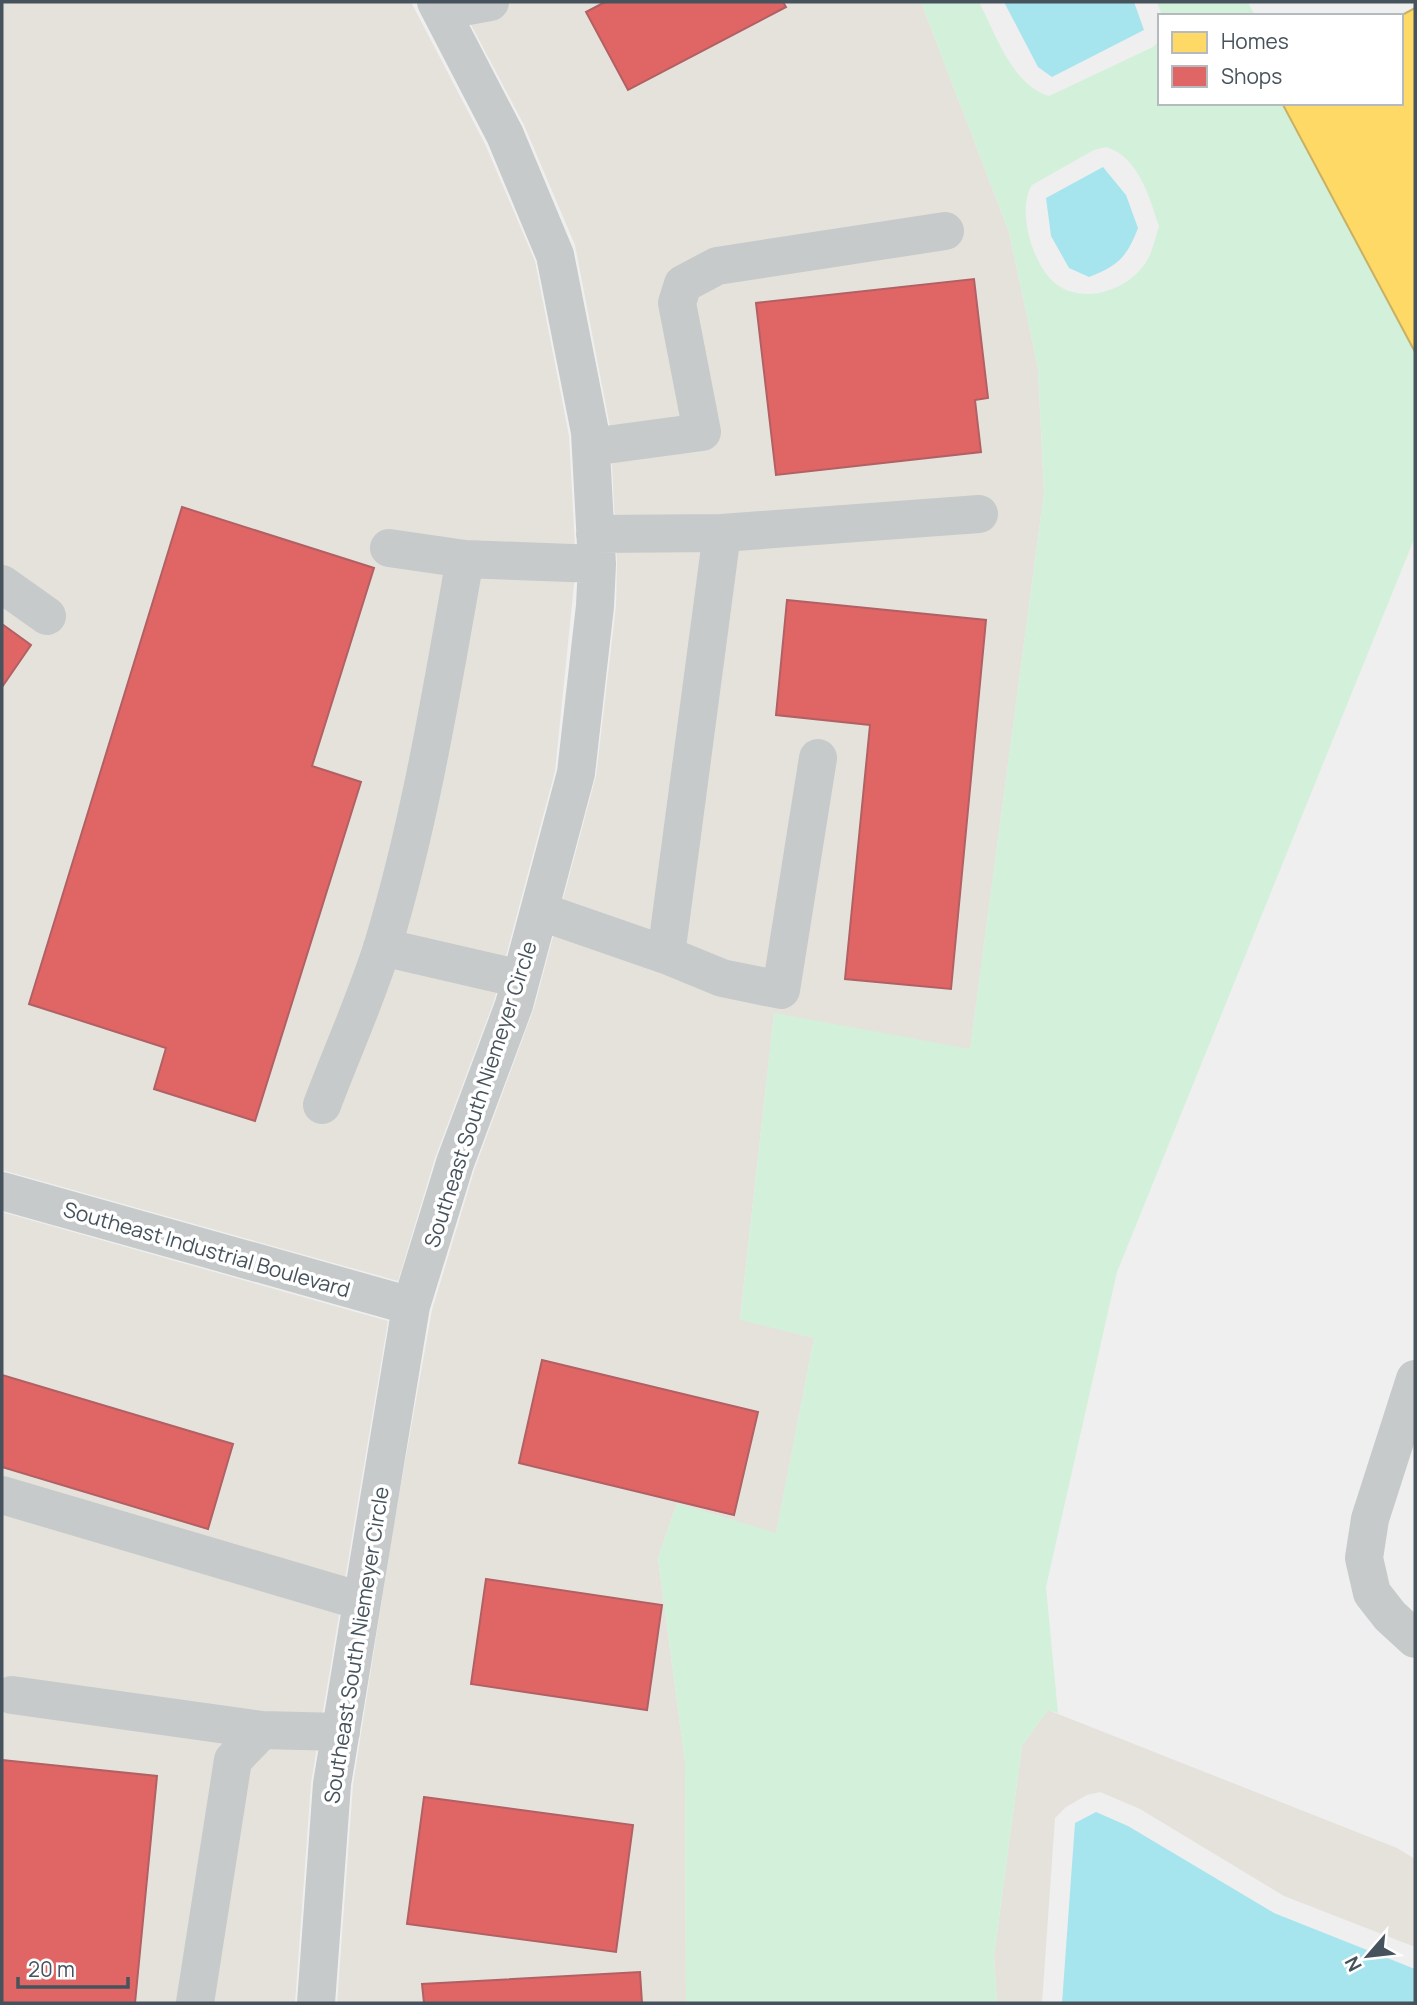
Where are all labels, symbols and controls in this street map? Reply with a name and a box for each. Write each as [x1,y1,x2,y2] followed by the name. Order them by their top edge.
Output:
[1158,14,1403,105] legend
[1221,27,1289,55] text: Homes
[1221,62,1282,90] text: Shops
[417,937,543,1251] street label: Southeast South Niemeyer Circle
[60,1195,354,1303] street label: Southeast Industrial Boulevard
[317,1485,395,1805] street label: Southeast South Niemeyer Circle
[1333,1921,1403,1991] north arrow
[18,1946,128,1990] scale bar
[1338,1952,1368,1976] text: N
[28,1955,75,1983] text: 20 m

